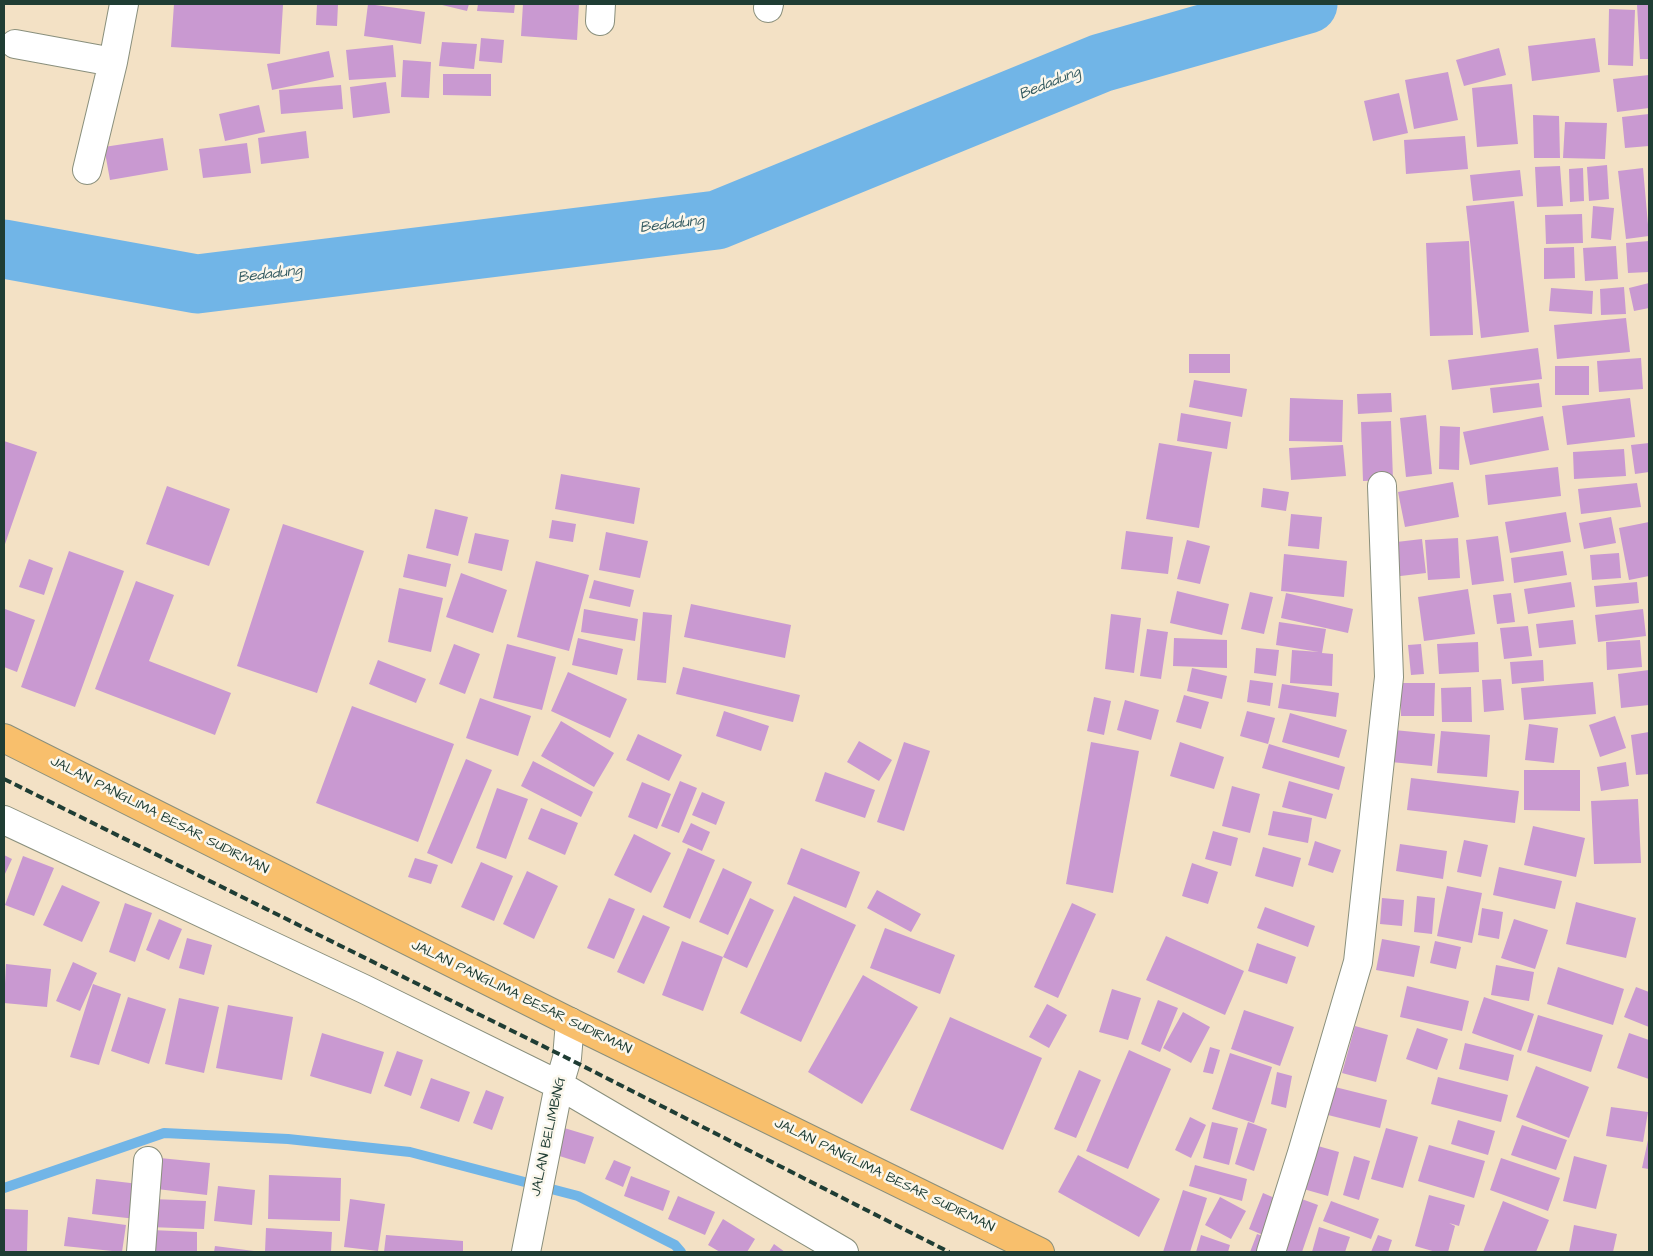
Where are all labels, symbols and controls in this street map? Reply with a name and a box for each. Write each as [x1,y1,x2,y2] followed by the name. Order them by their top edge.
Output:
[1017,64,1083,104] water label: Bedadung
[639,212,705,238] water label: Bedadung
[237,262,303,288] water label: Bedadung
[47,753,271,879] street label: JALAN PANGLIMA BESAR SUDIRMAN
[408,937,634,1059] street label: JALAN PANGLIMA BESAR SUDIRMAN
[528,1076,570,1198] street label: JALAN BELIMBING
[771,1115,997,1237] street label: JALAN PANGLIMA BESAR SUDIRMAN

